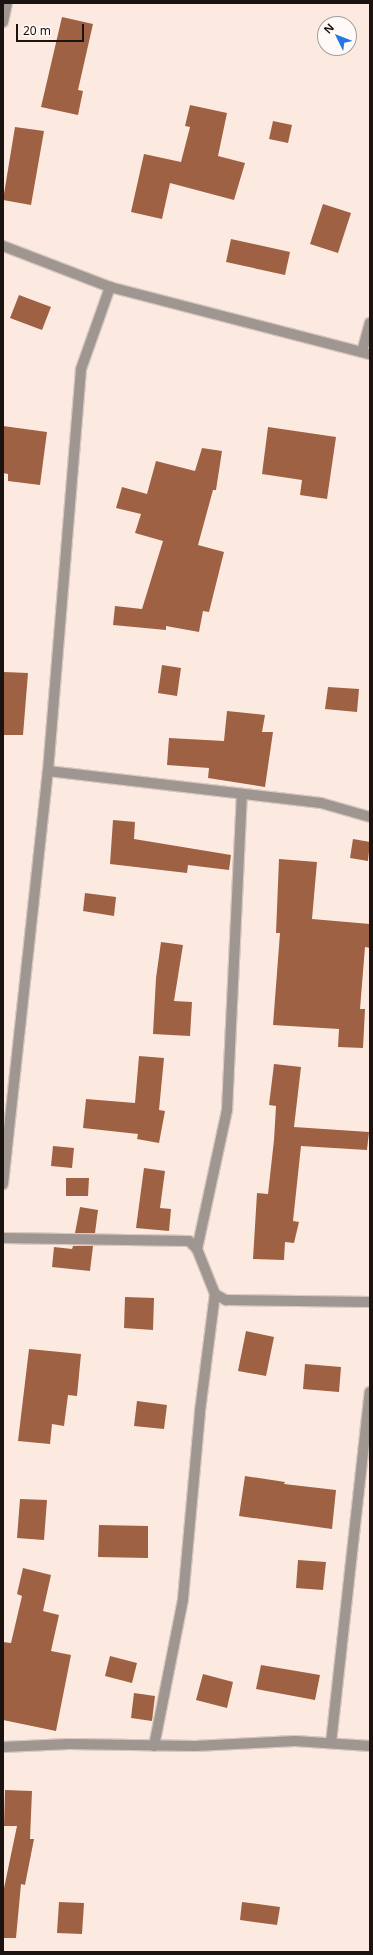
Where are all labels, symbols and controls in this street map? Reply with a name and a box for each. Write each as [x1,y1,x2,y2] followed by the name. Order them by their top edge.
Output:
[18,16,86,42] scale bar
[317,16,357,56] north arrow
[320,20,337,37] text: N
[23,22,51,39] text: 20 m

